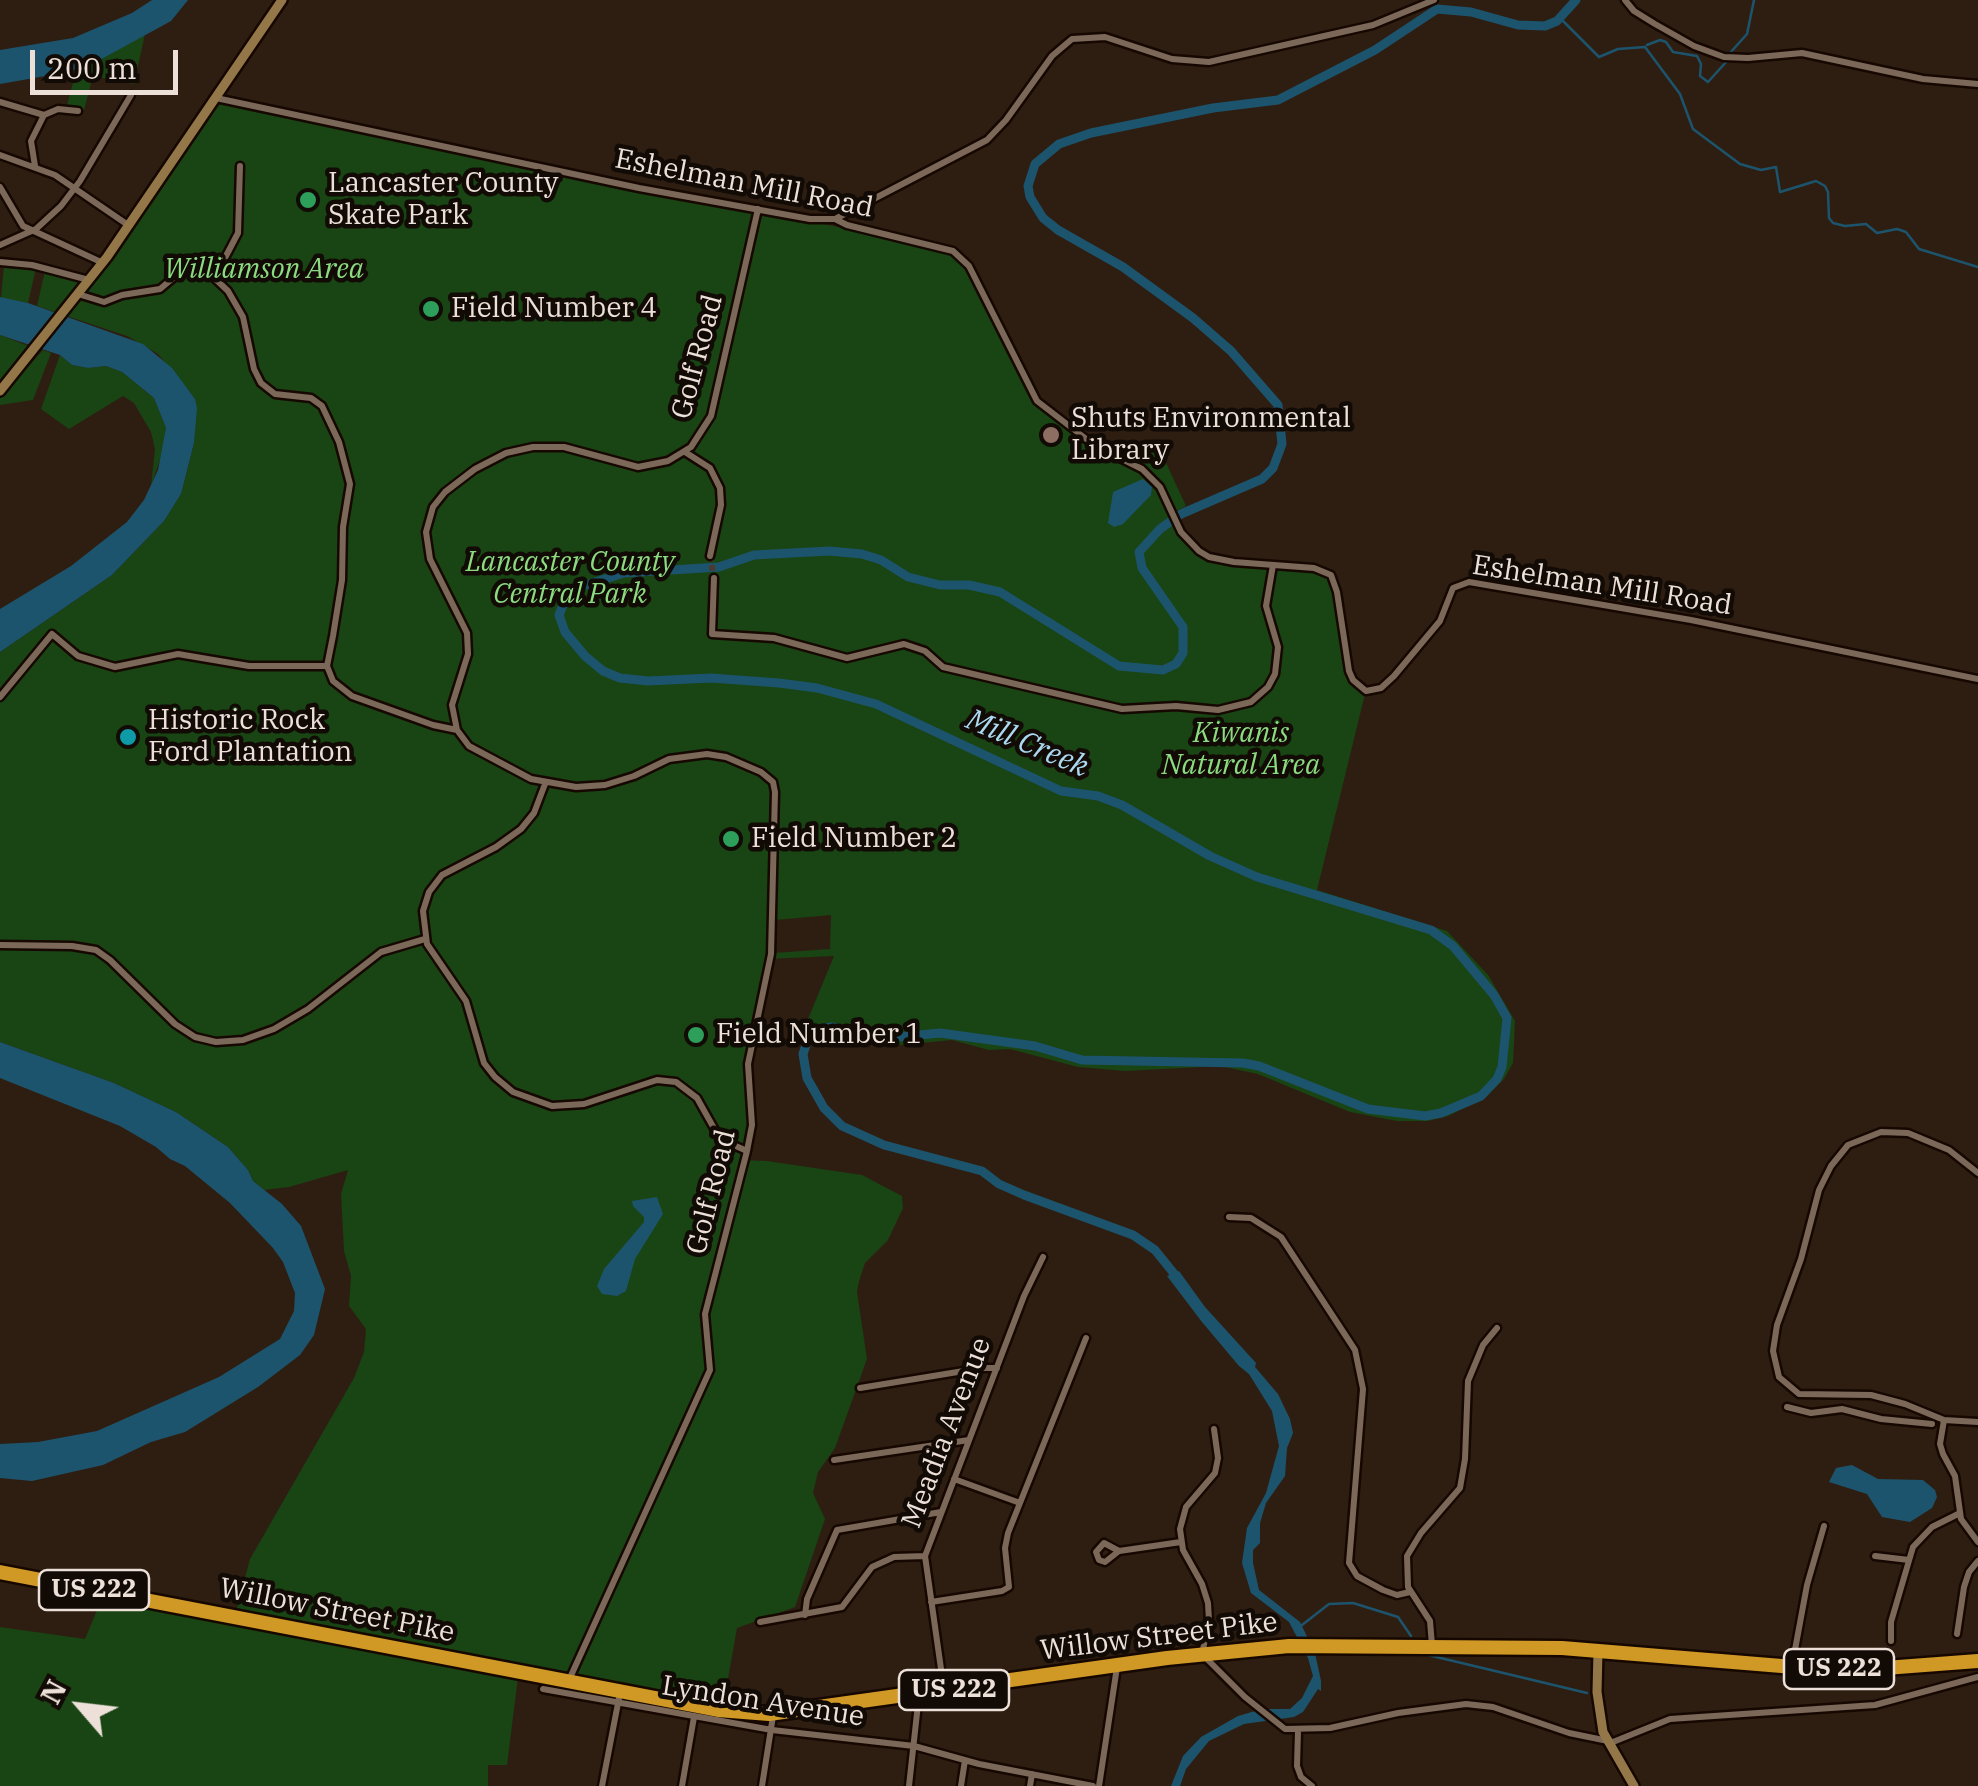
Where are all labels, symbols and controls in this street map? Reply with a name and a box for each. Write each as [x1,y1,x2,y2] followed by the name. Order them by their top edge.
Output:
[35,30,182,92] scale bar
[47,48,137,87] text: 200 m
[612,142,876,226] street label: Eshelman Mill Road
[328,167,558,233] place label: Lancaster County Skate Park
[297,189,319,211] marker: Lancaster County Skate Park
[164,253,364,287] park label: Williamson Area
[665,291,731,423] street label: Golf Road
[451,292,657,326] place label: Field Number 4
[420,298,442,320] marker: Field Number 4
[1071,402,1351,468] place label: Shuts Environmental Library
[1040,424,1062,446] marker: Shuts Environmental Library
[466,546,674,612] park label: Lancaster County Central Park
[1470,549,1734,623] street label: Eshelman Mill Road
[960,702,1094,786] water label: Mill Creek
[148,704,352,770] place label: Historic Rock Ford Plantation
[1162,717,1320,783] park label: Kiwanis Natural Area
[117,726,139,748] marker: Historic Rock Ford Plantation
[751,822,957,856] place label: Field Number 2
[720,828,742,850] marker: Field Number 2
[716,1018,922,1052] place label: Field Number 1
[685,1024,707,1046] marker: Field Number 1
[680,1126,744,1258] street label: Golf Road
[895,1333,999,1533] street label: Meadia Avenue
[39,1570,149,1610] road number: US 222
[217,1572,457,1650] street label: Willow Street Pike
[1039,1606,1279,1668] street label: Willow Street Pike
[1784,1649,1894,1689] road number: US 222
[30,1656,130,1756] north arrow
[659,1669,867,1735] street label: Lyndon Avenue
[899,1670,1009,1710] road number: US 222
[32,1673,75,1710] text: N

